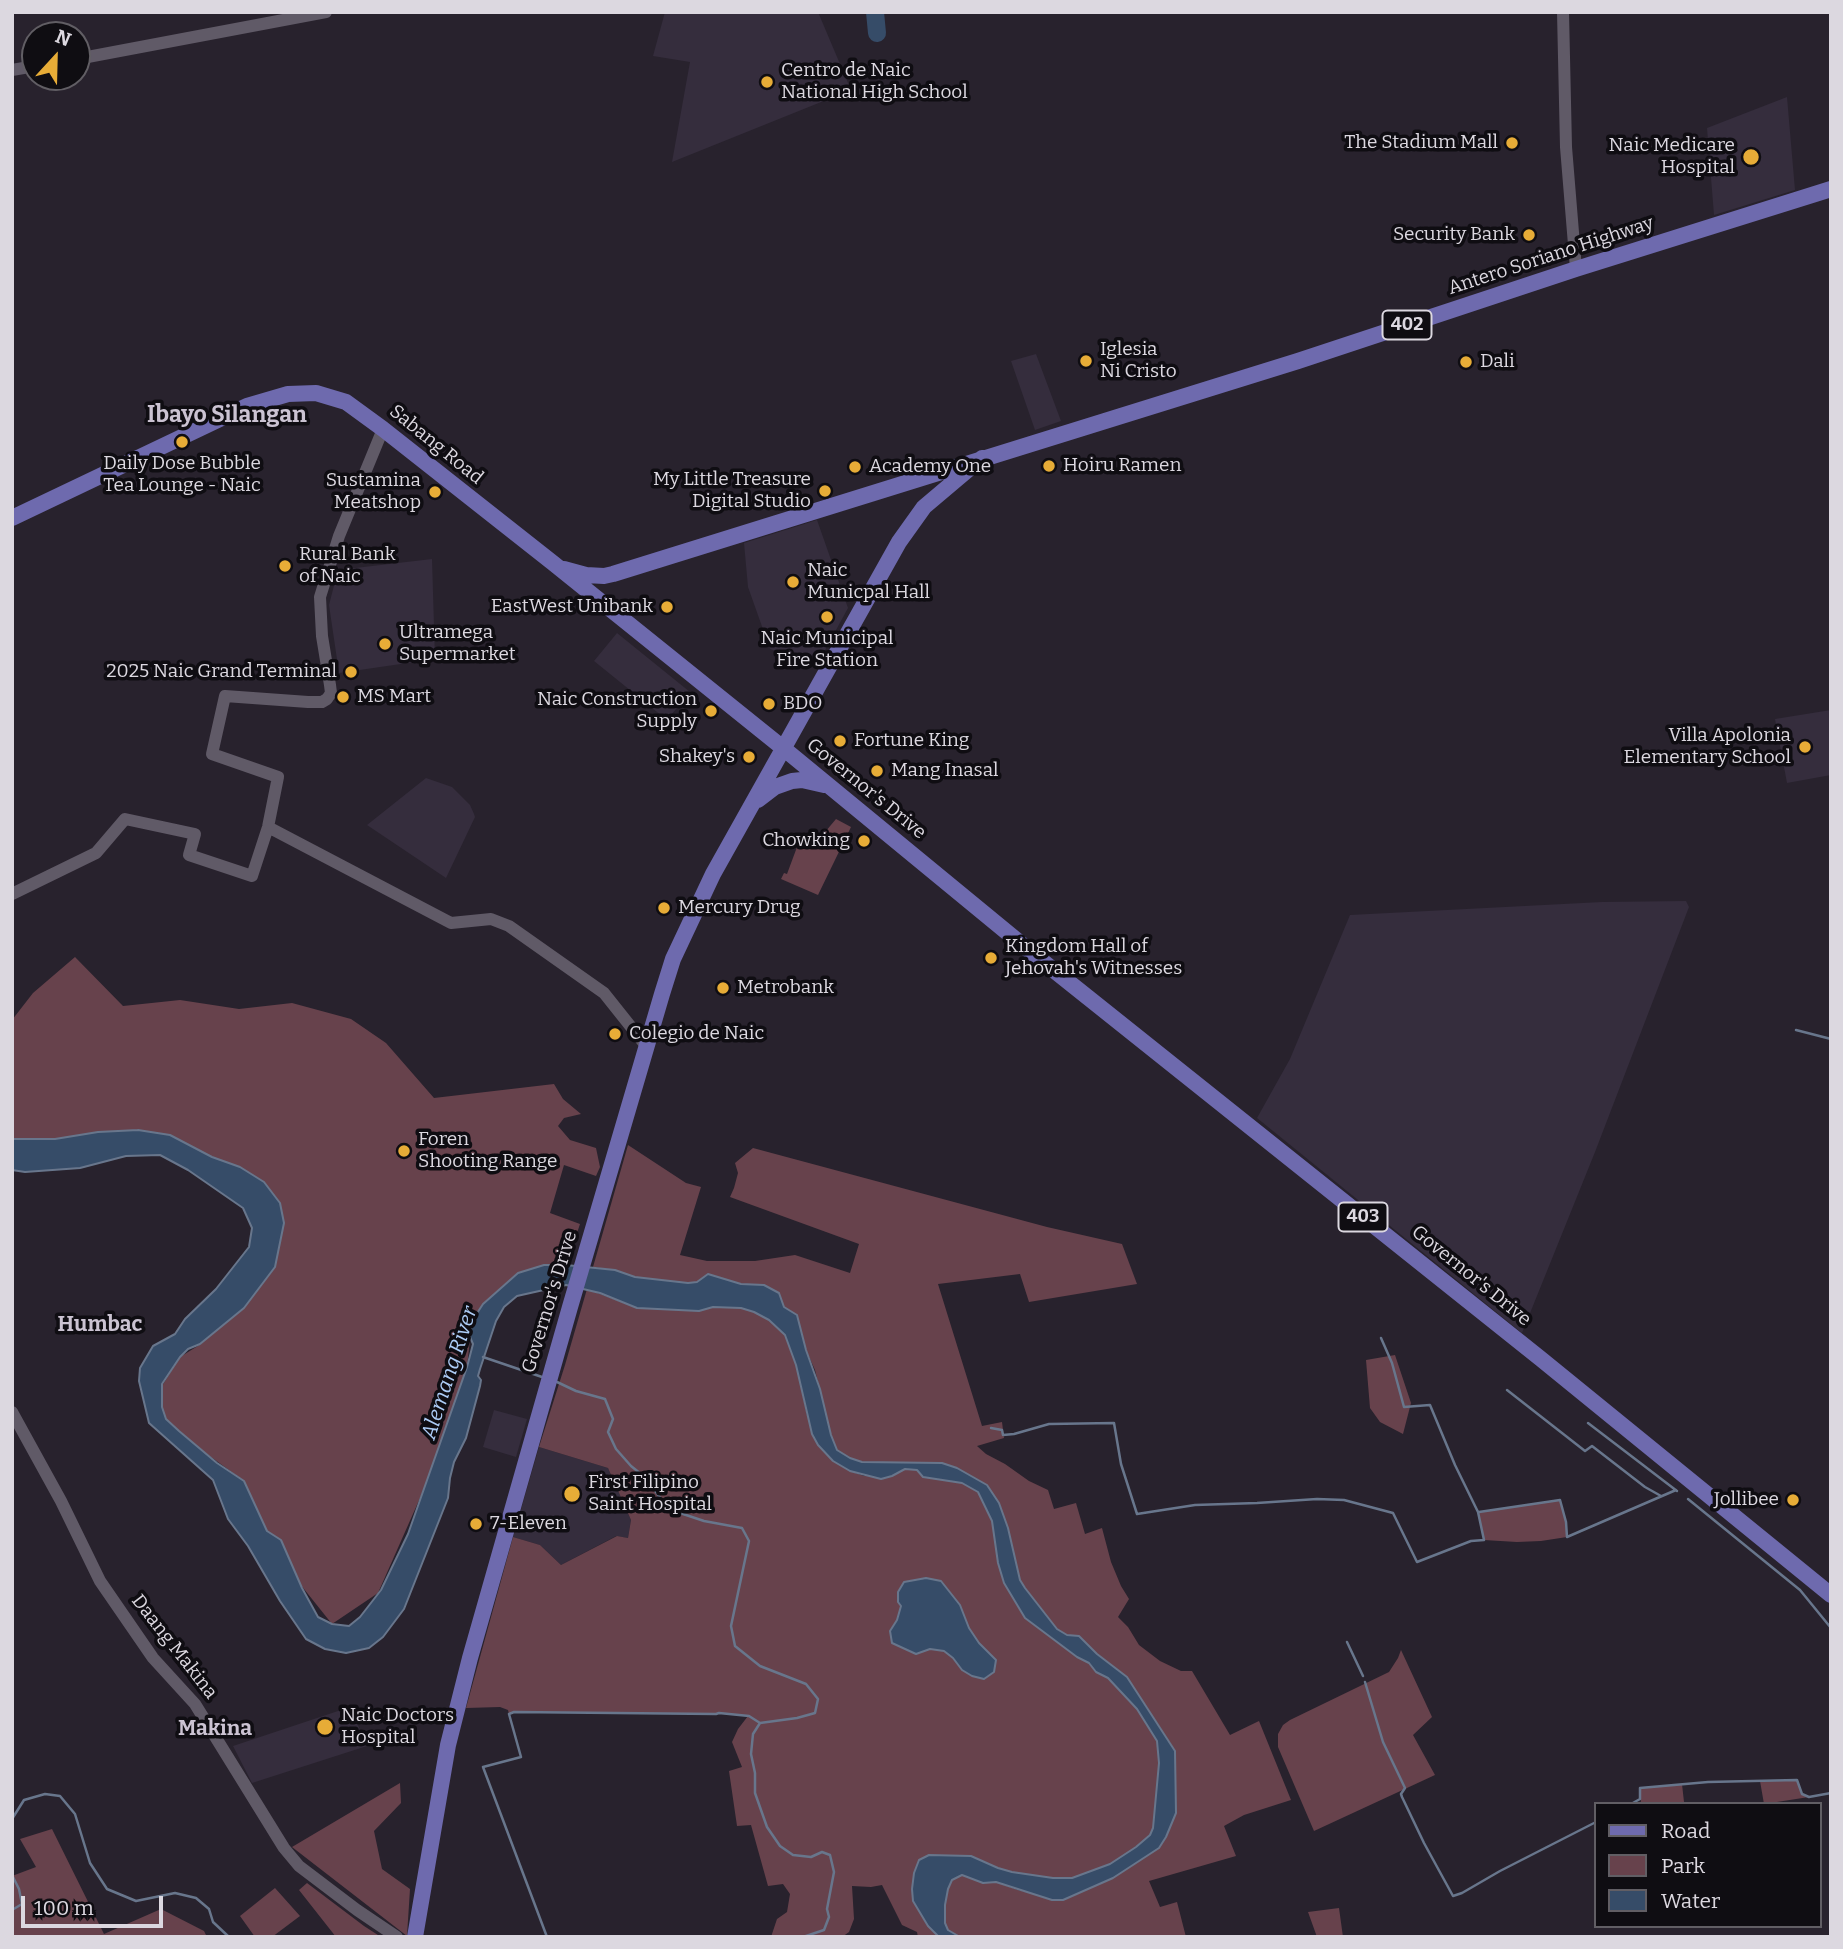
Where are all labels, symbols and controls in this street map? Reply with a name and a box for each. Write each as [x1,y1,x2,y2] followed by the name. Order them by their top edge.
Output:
[21,21,91,91] north arrow
[52,25,74,51] text: N
[781,60,968,104] place label: Centro de Naic National High School
[759,74,775,90] marker: Centro de Naic National High School
[1344,132,1498,154] place label: The Stadium Mall
[1504,135,1520,151] marker: The Stadium Mall
[1609,135,1735,179] place label: Naic Medicare Hospital
[1741,147,1761,167] marker: Naic Medicare Hospital
[1445,212,1657,300] street label: Antero Soriano Highway
[1393,224,1515,246] place label: Security Bank
[1521,227,1537,243] marker: Security Bank
[1382,310,1432,340] road number: 402
[1100,339,1177,383] place label: Iglesia Ni Cristo
[1480,351,1515,373] place label: Dali
[1078,353,1094,369] marker: Iglesia Ni Cristo
[1458,354,1474,370] marker: Dali
[385,400,487,490] street label: Sabang Road
[147,402,307,430] district label: Ibayo Silangan
[174,434,190,450] marker: Daily Dose Bubble Tea Lounge - Naic
[103,453,261,497] place label: Daily Dose Bubble Tea Lounge - Naic
[1063,455,1181,477] place label: Hoiru Ramen
[869,456,991,478] place label: Academy One
[1041,458,1057,474] marker: Hoiru Ramen
[847,459,863,475] marker: Academy One
[653,469,811,513] place label: My Little Treasure Digital Studio
[326,470,421,514] place label: Sustamina Meatshop
[817,483,833,499] marker: My Little Treasure Digital Studio
[427,484,443,500] marker: Sustamina Meatshop
[299,544,395,588] place label: Rural Bank of Naic
[277,558,293,574] marker: Rural Bank of Naic
[807,560,930,604] place label: Naic Municpal Hall
[785,574,801,590] marker: Naic Municpal Hall
[491,596,653,618] place label: EastWest Unibank
[659,599,675,615] marker: EastWest Unibank
[819,609,835,625] marker: Naic Municipal Fire Station
[399,622,516,666] place label: Ultramega Supermarket
[760,628,894,672] place label: Naic Municipal Fire Station
[377,636,393,652] marker: Ultramega Supermarket
[106,661,337,683] place label: 2025 Naic Grand Terminal
[343,664,359,680] marker: 2025 Naic Grand Terminal
[357,686,431,708] place label: MS Mart
[335,689,351,705] marker: MS Mart
[537,689,697,733] place label: Naic Construction Supply
[783,693,823,715] place label: BDO
[761,696,777,712] marker: BDO
[703,703,719,719] marker: Naic Construction Supply
[1624,725,1791,769] place label: Villa Apolonia Elementary School
[854,730,969,752] place label: Fortune King
[832,733,848,749] marker: Fortune King
[802,734,930,844] street label: Governor's Drive
[1797,739,1813,755] marker: Villa Apolonia Elementary School
[659,746,735,768] place label: Shakey's
[741,749,757,765] marker: Shakey's
[891,760,999,782] place label: Mang Inasal
[869,763,885,779] marker: Mang Inasal
[762,830,850,852] place label: Chowking
[856,833,872,849] marker: Chowking
[678,897,801,919] place label: Mercury Drug
[656,900,672,916] marker: Mercury Drug
[1005,936,1182,980] place label: Kingdom Hall of Jehovah's Witnesses
[983,950,999,966] marker: Kingdom Hall of Jehovah's Witnesses
[737,977,834,999] place label: Metrobank
[715,980,731,996] marker: Metrobank
[629,1023,764,1045] place label: Colegio de Naic
[607,1026,623,1042] marker: Colegio de Naic
[418,1129,557,1173] place label: Foren Shooting Range
[396,1143,412,1159] marker: Foren Shooting Range
[1338,1202,1388,1232] road number: 403
[1407,1221,1535,1331] street label: Governor's Drive
[518,1228,582,1376] street label: Governor's Drive
[417,1303,483,1443] water label: Alemang River
[58,1312,142,1338] district label: Humbac
[588,1472,712,1516] place label: First Filipino Saint Hospital
[562,1484,582,1504] marker: First Filipino Saint Hospital
[1714,1489,1779,1511] place label: Jollibee
[1785,1492,1801,1508] marker: Jollibee
[490,1513,567,1535] place label: 7-Eleven
[468,1516,484,1532] marker: 7-Eleven
[126,1590,222,1704] street label: Daang Makina
[341,1705,454,1749] place label: Naic Doctors Hospital
[178,1716,252,1742] district label: Makina
[315,1717,335,1737] marker: Naic Doctors Hospital
[1594,1802,1822,1928] legend
[1661,1818,1710,1844] text: Road
[1661,1853,1705,1879] text: Park
[24,1882,166,1926] scale bar
[1661,1888,1720,1914] text: Water
[34,1895,94,1921] text: 100 m

